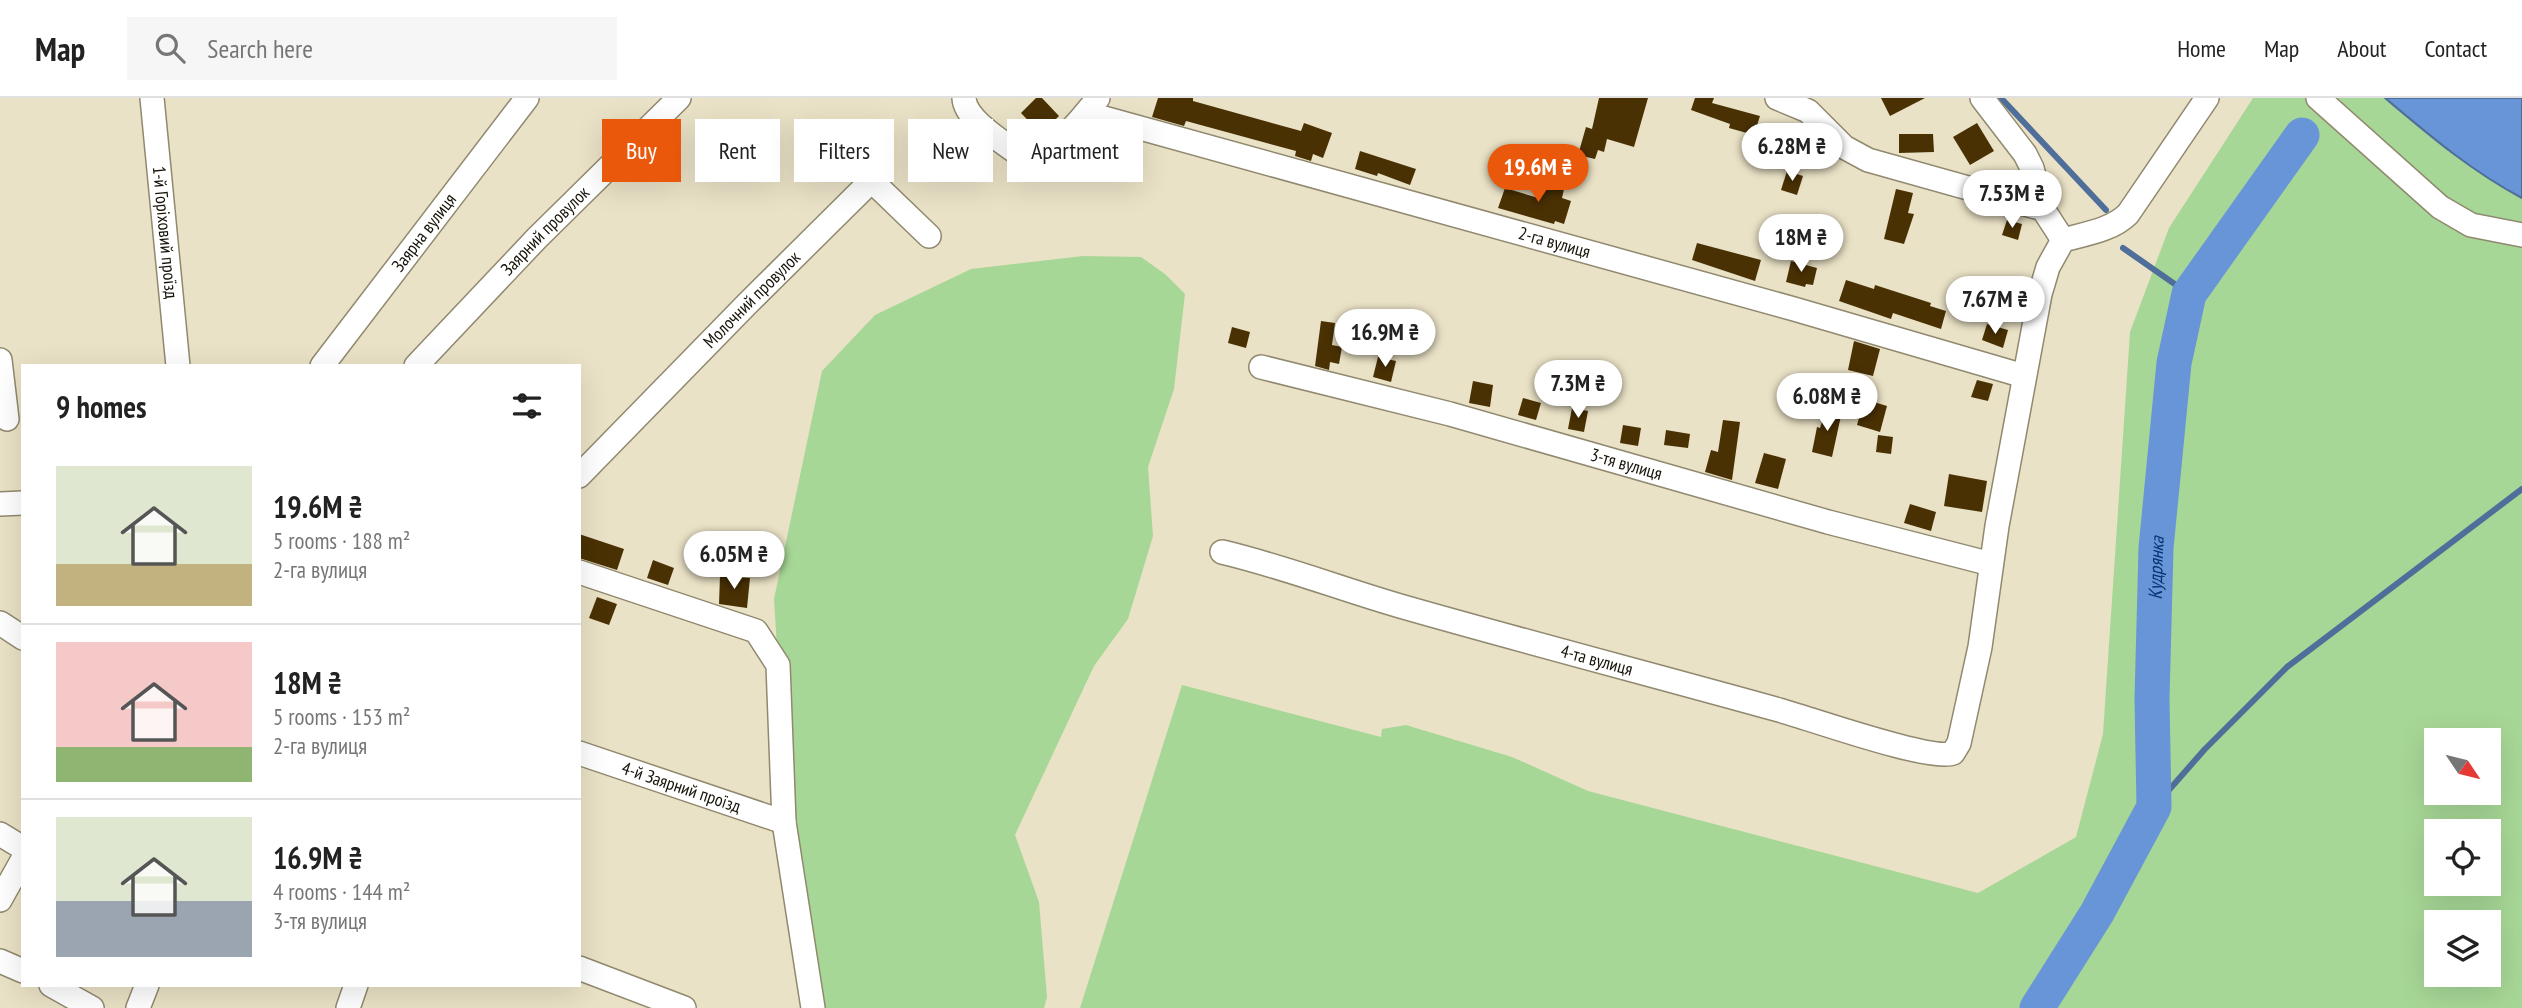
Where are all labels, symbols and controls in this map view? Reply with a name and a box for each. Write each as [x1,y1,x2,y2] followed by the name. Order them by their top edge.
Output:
[127,17,617,80] search box
[35,27,85,70] text: Map
[151,29,189,67] icon: search
[207,32,313,65] text: Search here
[2177,33,2226,64] text: Home
[2264,33,2299,64] text: Map
[2337,33,2386,64] text: About
[2424,33,2487,64] text: Contact
[602,119,681,182] chip: Buy
[695,119,780,182] chip: Rent
[794,119,894,182] chip: Filters
[908,119,993,182] chip: New
[1007,119,1143,182] chip: Apartment
[1727,123,1857,183] pin: 6.28M ₴
[1758,131,1826,160] text: 6.28M ₴
[1473,144,1603,204] pin: 19.6M ₴
[1504,152,1572,181] text: 19.6M ₴
[148,165,183,300] street label: 1-й Горіховий проїзд
[1947,170,2077,230] pin: 7.53M ₴
[1979,178,2045,207] text: 7.53M ₴
[496,181,594,280] street label: Заярний провулок
[386,188,461,276] street label: Заярна вулиця
[1752,214,1850,274] pin: 18M ₴
[1516,221,1593,263] street label: 2-га вулиця
[1775,222,1827,251] text: 18M ₴
[698,246,805,353] street label: Молочний провулок
[1930,276,2060,336] pin: 7.67M ₴
[1962,284,2028,313] text: 7.67M ₴
[1320,310,1450,369] pin: 16.9M ₴
[1351,317,1419,346] text: 16.9M ₴
[1521,360,1635,420] pin: 7.3M ₴
[1550,368,1606,397] text: 7.3M ₴
[1762,374,1892,433] pin: 6.08M ₴
[1793,381,1861,410] text: 6.08M ₴
[56,387,147,426] text: 9 homes
[508,387,546,425] icon: filters
[1588,443,1665,485] street label: 3-тя вулиця
[273,487,363,526] text: 19.6M ₴
[112,494,196,578] icon: home
[273,526,410,555] text: 5 rooms · 188 m²
[669,532,799,591] pin: 6.05M ₴
[2143,534,2169,600] water label: Кудрянка
[700,539,768,568] text: 6.05M ₴
[273,555,367,584] text: 2-га вулиця
[1558,639,1635,681] street label: 4-та вулиця
[273,663,342,702] text: 18M ₴
[112,670,196,754] icon: home
[273,702,410,731] text: 5 rooms · 153 m²
[2424,728,2501,805] north arrow
[2424,728,2501,987] map controls
[273,731,367,760] text: 2-га вулиця
[619,756,744,818] street label: 4-й Заярний проїзд
[2424,819,2501,896] button: locate
[273,838,363,877] text: 16.9M ₴
[112,845,196,929] icon: home
[273,877,410,906] text: 4 rooms · 144 m²
[273,906,367,935] text: 3-тя вулиця
[2424,910,2501,987] button: layers

